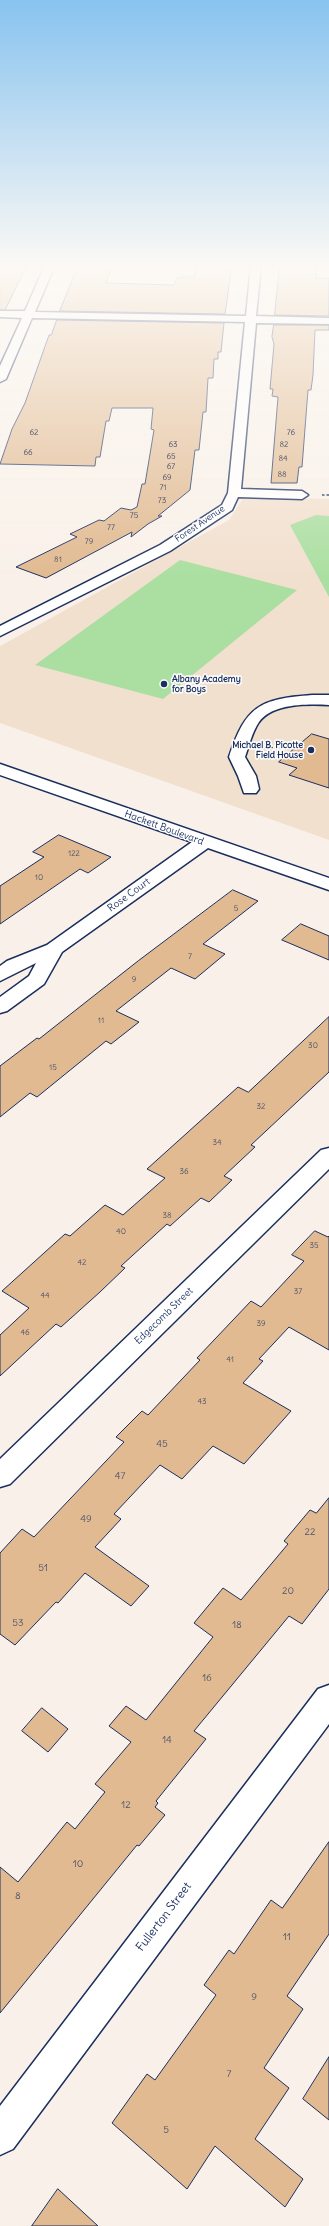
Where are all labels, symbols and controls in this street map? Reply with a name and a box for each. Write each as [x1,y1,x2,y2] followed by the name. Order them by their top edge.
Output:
[30,428,38,438] house number: 62
[287,428,295,438] house number: 76
[168,440,178,450] house number: 63
[280,440,288,450] house number: 82
[23,448,33,458] house number: 66
[166,452,176,462] house number: 65
[278,454,288,464] house number: 84
[167,462,175,472] house number: 67
[277,470,287,480] house number: 88
[162,473,172,483] house number: 69
[159,483,167,493] house number: 71
[158,496,166,506] house number: 73
[173,503,227,545] street label: Forest Avenue
[130,511,138,521] house number: 75
[107,523,115,533] house number: 77
[85,537,93,547] house number: 79
[54,555,62,565] house number: 81
[172,674,241,695] place label: Albany Academy for Boys
[159,679,169,689] marker: Albany Academy for Boys
[232,740,303,761] place label: Michael B. Picotte Field House
[306,745,316,755] marker: Michael B. Picotte Field House
[123,808,205,848] street label: Hackett Boulevard
[68,849,80,859] house number: 122
[35,873,43,883] house number: 10
[105,876,153,914] street label: Rose Court
[234,904,238,914] house number: 5
[188,952,192,962] house number: 7
[132,975,136,985] house number: 9
[98,1016,104,1026] house number: 11
[308,1041,318,1051] house number: 30
[49,1063,57,1073] house number: 15
[257,1102,265,1112] house number: 32
[212,1138,222,1148] house number: 34
[179,1167,189,1177] house number: 36
[162,1211,172,1221] house number: 38
[116,1227,126,1237] house number: 40
[309,1241,319,1251] house number: 35
[77,1258,87,1268] house number: 42
[132,1285,196,1347] street label: Edgecomb Street
[294,1287,302,1297] house number: 37
[40,1291,50,1301] house number: 44
[256,1319,266,1329] house number: 39
[20,1328,30,1338] house number: 46
[226,1355,234,1365] house number: 41
[197,1397,207,1407] house number: 43
[156,1438,168,1450] house number: 45
[115,1470,125,1482] house number: 47
[80,1513,92,1525] house number: 49
[305,1526,315,1538] house number: 22
[38,1562,48,1574] house number: 51
[282,1585,294,1597] house number: 20
[12,1617,24,1629] house number: 53
[232,1619,242,1631] house number: 18
[202,1672,212,1684] house number: 16
[162,1734,172,1746] house number: 14
[121,1799,131,1811] house number: 12
[73,1858,83,1870] house number: 10
[133,1880,195,1954] street label: Fullerton Street
[15,1890,21,1902] house number: 8
[283,1931,291,1943] house number: 11
[251,1991,257,2003] house number: 9
[227,2068,231,2080] house number: 7
[163,2124,169,2136] house number: 5

